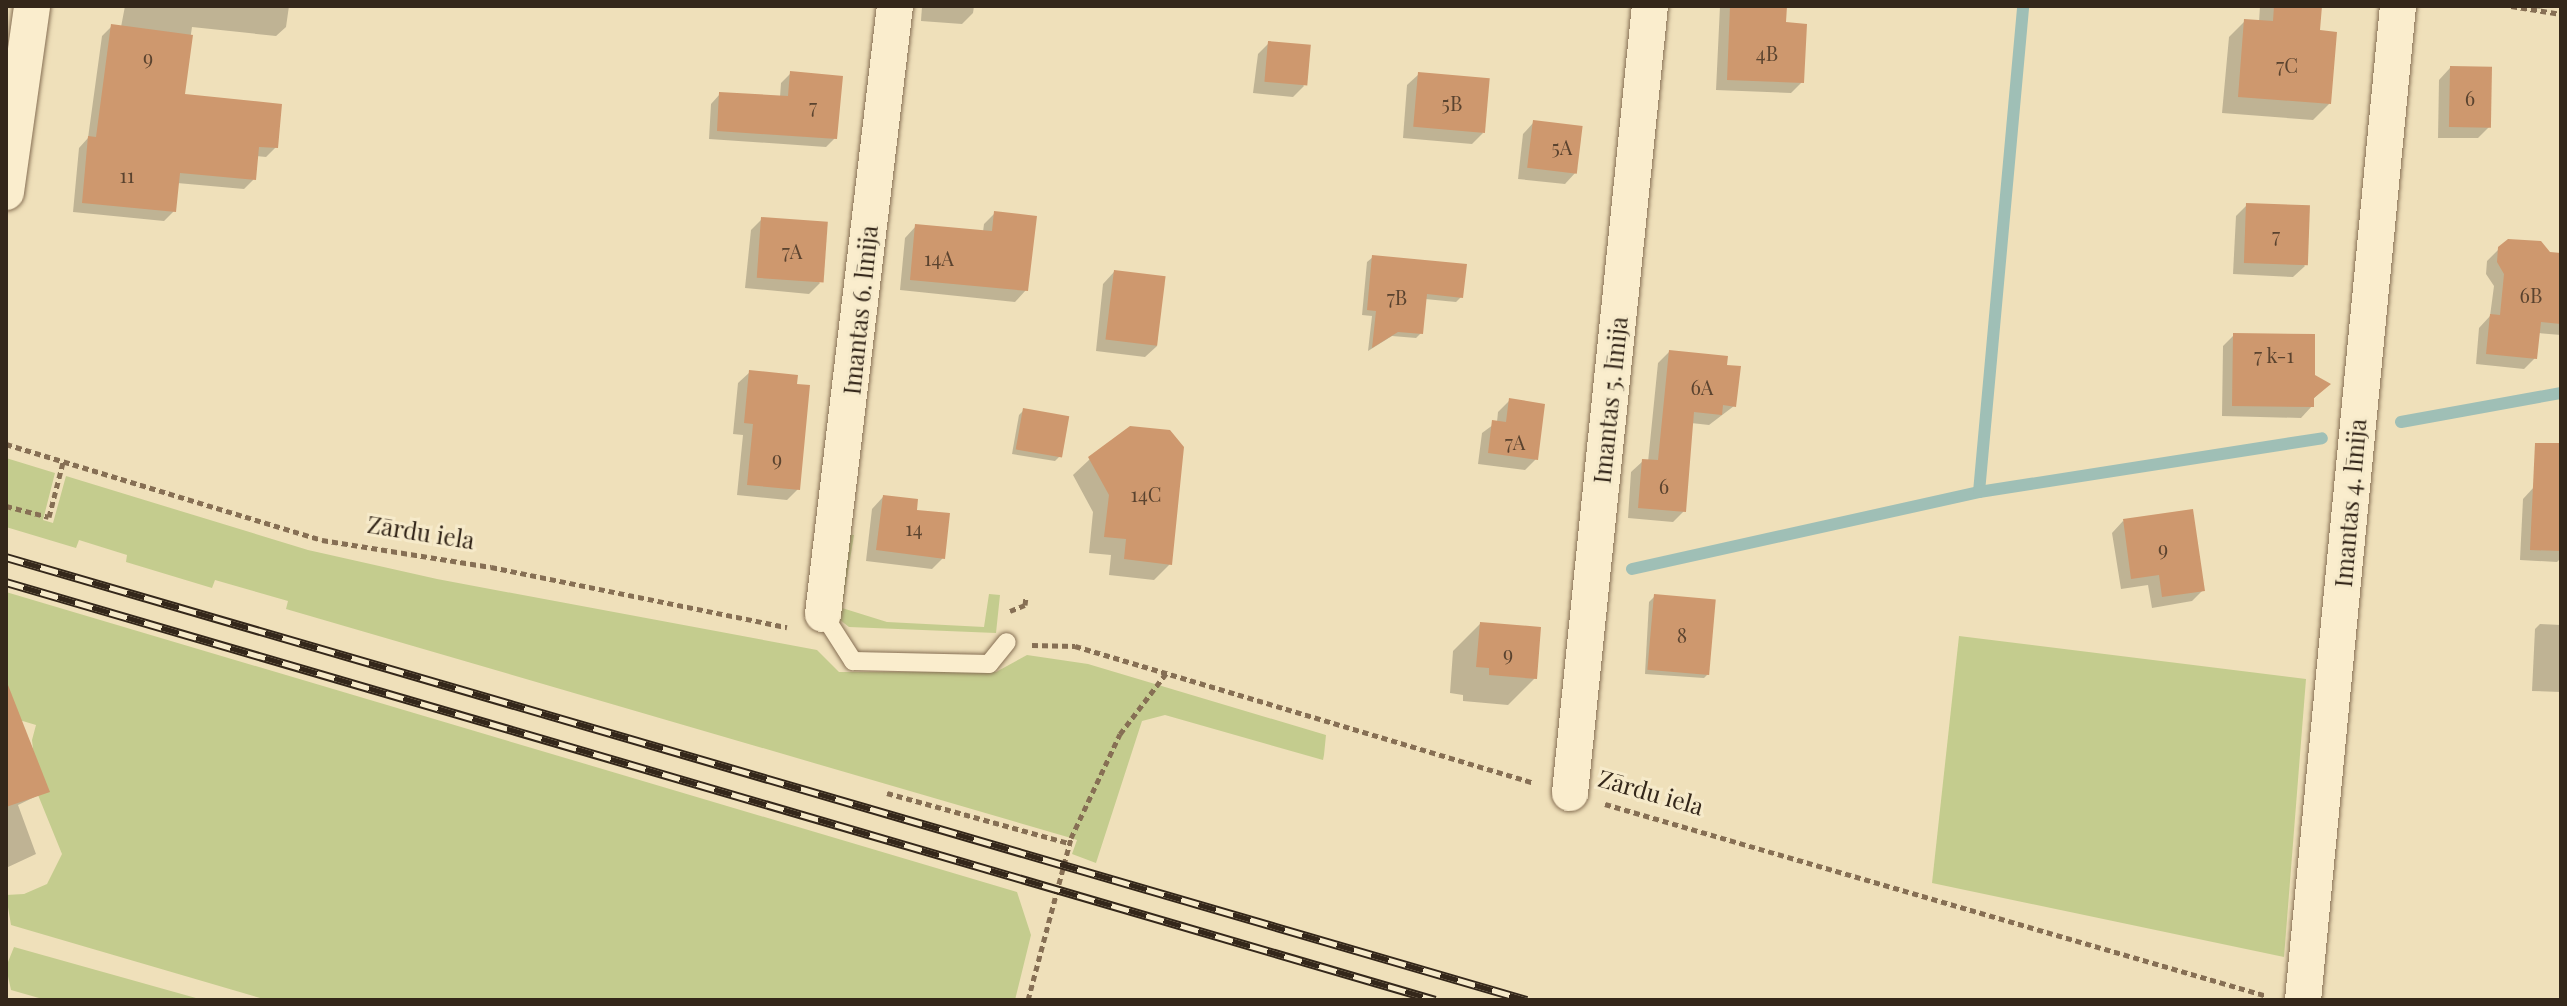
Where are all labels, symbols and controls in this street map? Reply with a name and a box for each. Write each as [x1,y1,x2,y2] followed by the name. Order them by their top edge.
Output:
[1756,40,1778,64] house number: 4B
[143,44,153,68] house number: 9
[2276,52,2298,76] house number: 7C
[2465,85,2475,109] house number: 6
[1442,90,1462,114] house number: 5B
[809,93,817,117] house number: 7
[1552,134,1572,158] house number: 5A
[120,162,134,186] house number: 11
[2272,222,2280,246] house number: 7
[837,223,883,397] street label: Imantas 6. līnija
[782,238,802,262] house number: 7A
[924,245,954,269] house number: 14A
[2520,282,2542,306] house number: 6B
[1387,284,1407,308] house number: 7B
[1587,315,1633,485] street label: Imantas 5. līnija
[2254,342,2294,366] house number: 7 k-1
[1691,374,1713,398] house number: 6A
[2328,417,2372,589] street label: Imantas 4. līnija
[1505,429,1525,453] house number: 7A
[772,445,782,469] house number: 9
[1659,473,1669,497] house number: 6
[1130,481,1162,505] house number: 14C
[365,509,477,555] street label: Zārdu iela
[905,515,923,539] house number: 14
[2158,535,2168,559] house number: 9
[1677,622,1687,646] house number: 8
[1503,640,1513,664] house number: 9
[1595,763,1707,821] street label: Zārdu iela

